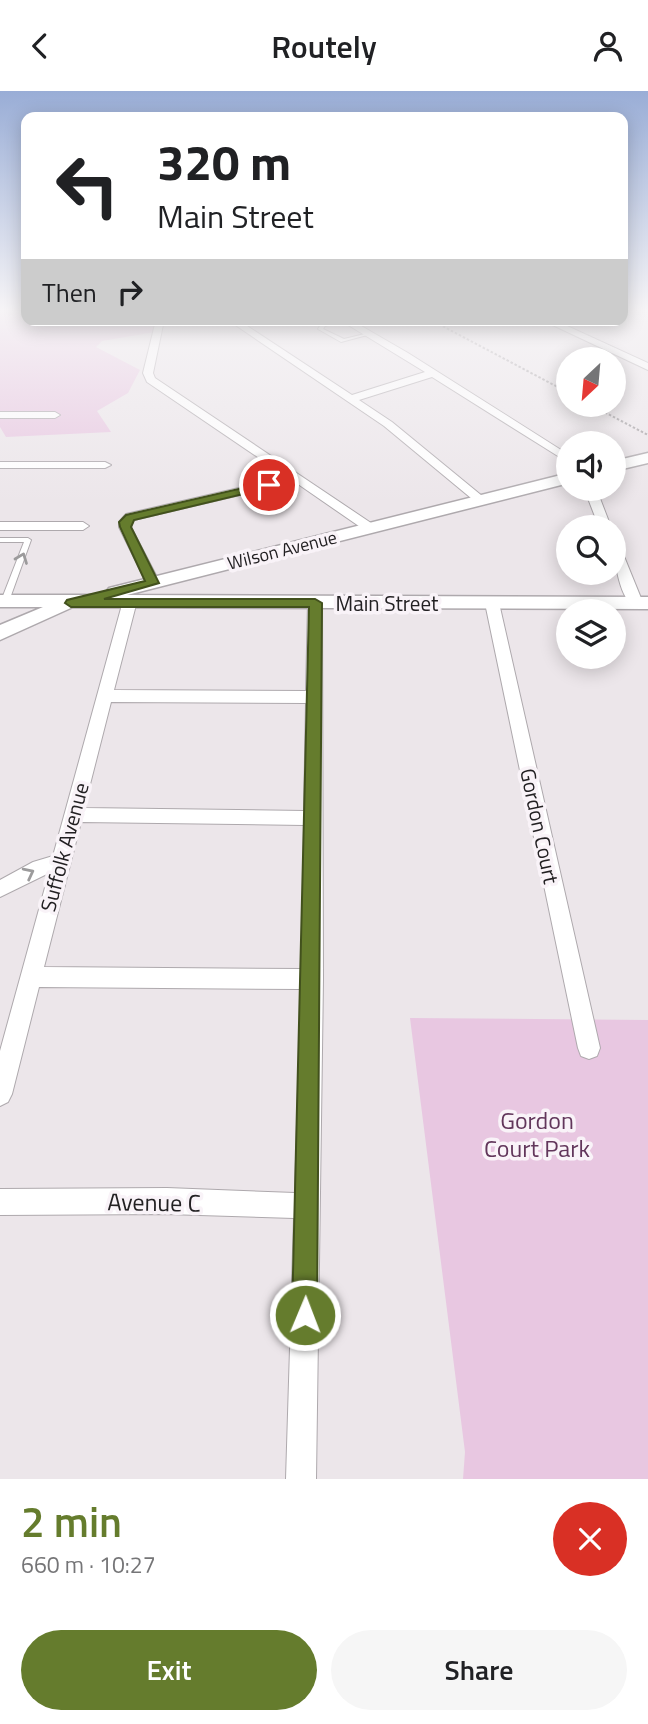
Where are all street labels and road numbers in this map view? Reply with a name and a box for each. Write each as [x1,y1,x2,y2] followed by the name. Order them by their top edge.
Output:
[224,523,340,577] street label: Wilson Avenue
[336,587,439,619] street label: Main Street
[512,765,568,887] street label: Gordon Court
[31,779,97,915] street label: Suffolk Avenue
[107,1183,201,1221] street label: Avenue C

